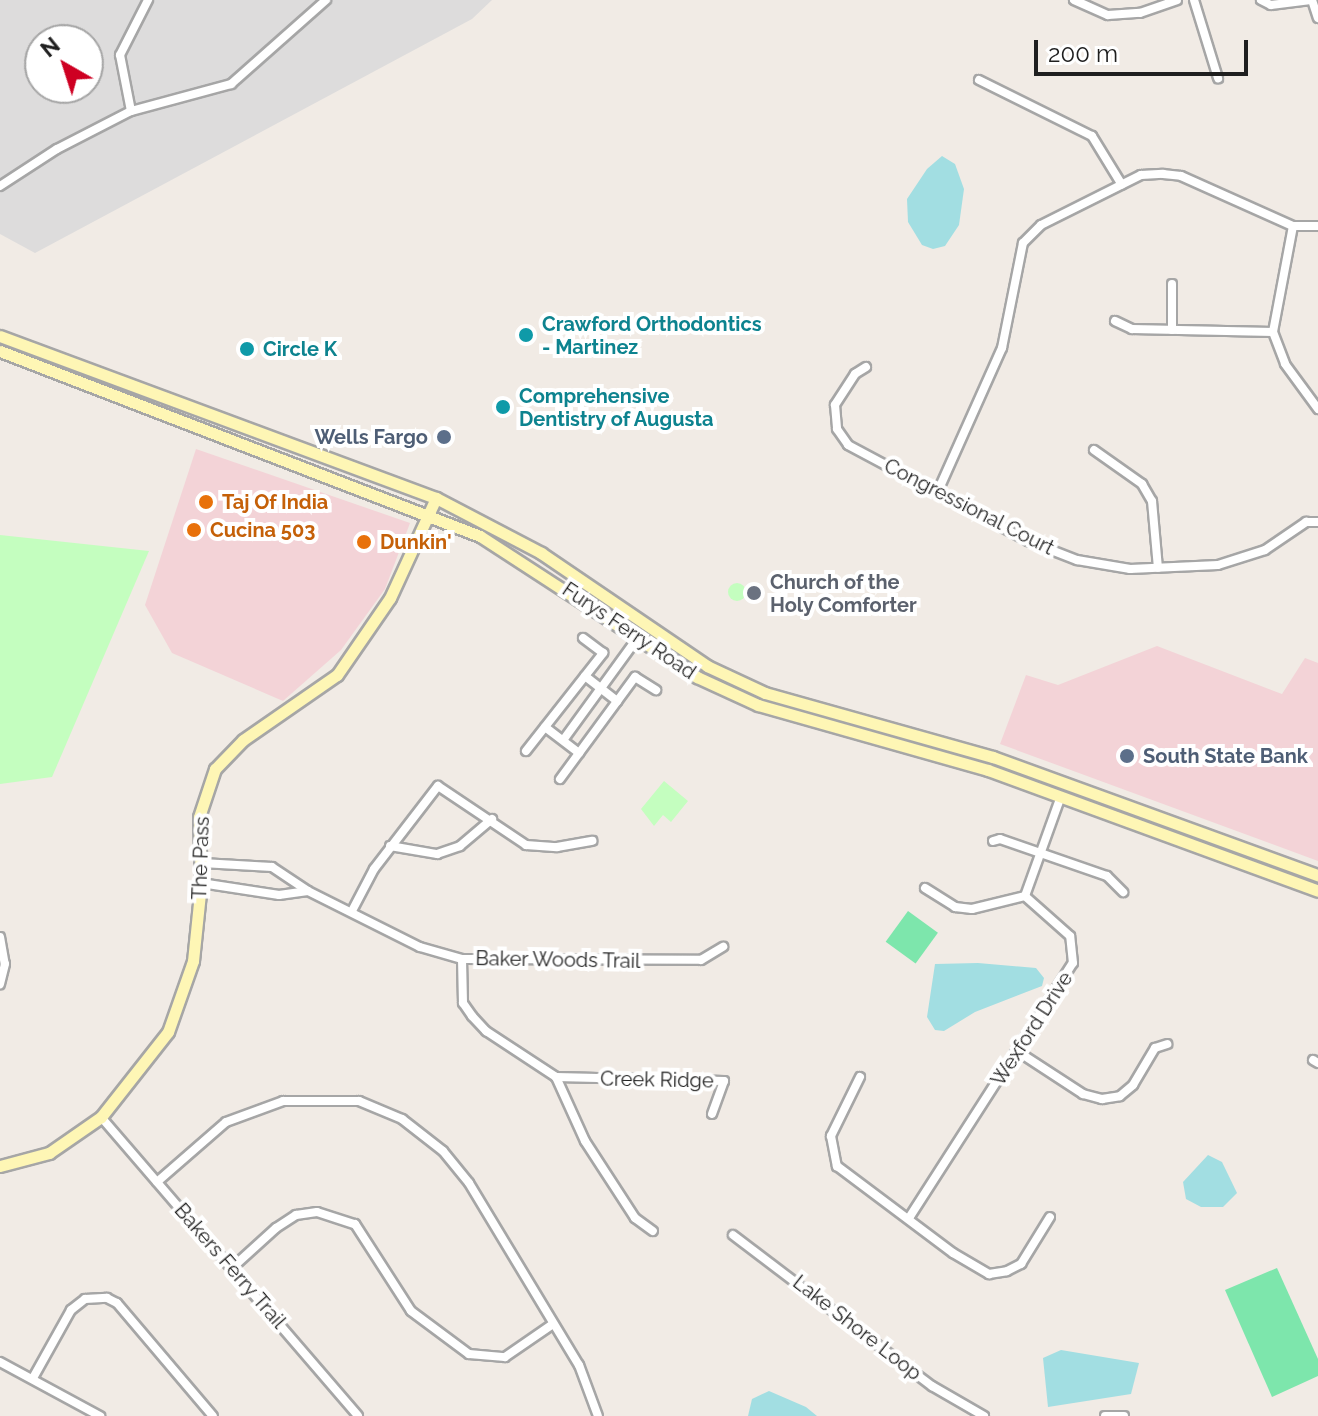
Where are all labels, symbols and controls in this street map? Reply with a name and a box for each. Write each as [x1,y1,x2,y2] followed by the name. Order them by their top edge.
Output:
[24,24,104,104] north arrow
[1038,24,1252,74] scale bar
[35,32,65,62] text: N
[1048,39,1118,68] text: 200 m
[542,312,762,359] place label: Crawford Orthodontics - Martinez
[517,326,535,344] marker: Crawford Orthodontics - Martinez
[263,337,337,361] place label: Circle K
[238,340,256,358] marker: Circle K
[519,384,715,431] place label: Comprehensive Dentistry of Augusta
[494,398,512,416] marker: Comprehensive Dentistry of Augusta
[314,425,428,449] place label: Wells Fargo
[435,428,453,446] marker: Wells Fargo
[880,454,1058,560] street label: Congressional Court
[222,490,329,514] place label: Taj Of India
[197,493,215,511] marker: Taj Of India
[210,518,315,542] place label: Cucina 503
[185,521,203,539] marker: Cucina 503
[380,530,452,554] place label: Dunkin'
[355,533,373,551] marker: Dunkin'
[770,570,917,617] place label: Church of the Holy Comforter
[558,577,700,685] street label: Furys Ferry Road
[745,584,763,602] marker: Church of the Holy Comforter
[1143,744,1308,768] place label: South State Bank
[1118,747,1136,765] marker: South State Bank
[188,816,214,900] street label: The Pass
[474,947,642,973] street label: Baker Woods Trail
[986,967,1078,1091] street label: Wexford Drive
[600,1067,714,1093] street label: Creek Ridge
[169,1198,291,1334] street label: Bakers Ferry Trail
[788,1270,926,1386] street label: Lake Shore Loop

